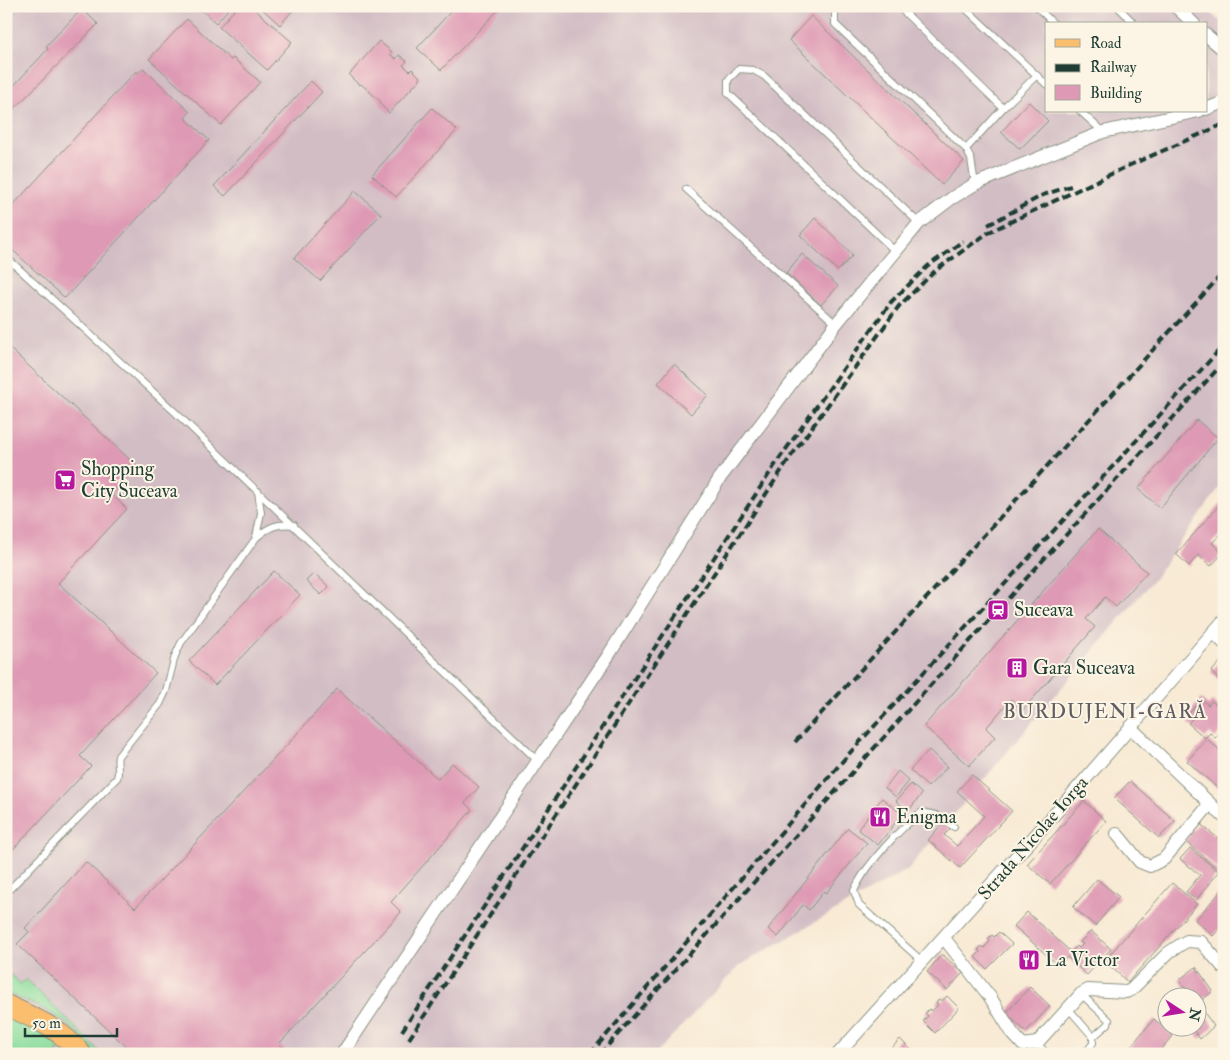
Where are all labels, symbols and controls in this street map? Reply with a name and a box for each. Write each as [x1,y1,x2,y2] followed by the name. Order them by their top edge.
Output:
[1045,22,1208,112] legend
[1090,34,1122,53] text: Road
[1090,58,1137,77] text: Railway
[1090,84,1142,103] text: Building
[81,457,178,503] place label: Shopping City Suceava
[53,468,77,492] supermarket icon: Shopping City Suceava
[986,598,1010,622] station icon: Suceava
[1014,598,1074,622] place label: Suceava
[1005,656,1029,680] building icon: Gara Suceava
[1033,656,1135,680] place label: Gara Suceava
[1003,699,1207,724] district label: BURDUJENI-GARĂ
[973,771,1094,905] street label: Strada Nicolae Iorga
[868,805,892,829] restaurant icon: Enigma
[896,805,957,829] place label: Enigma
[1017,948,1041,972] restaurant icon: La Victor
[1045,948,1119,972] place label: La Victor
[1158,988,1208,1038] north arrow
[25,1005,118,1037] scale bar
[1185,1006,1204,1023] text: N
[32,1014,61,1033] text: 50 m

